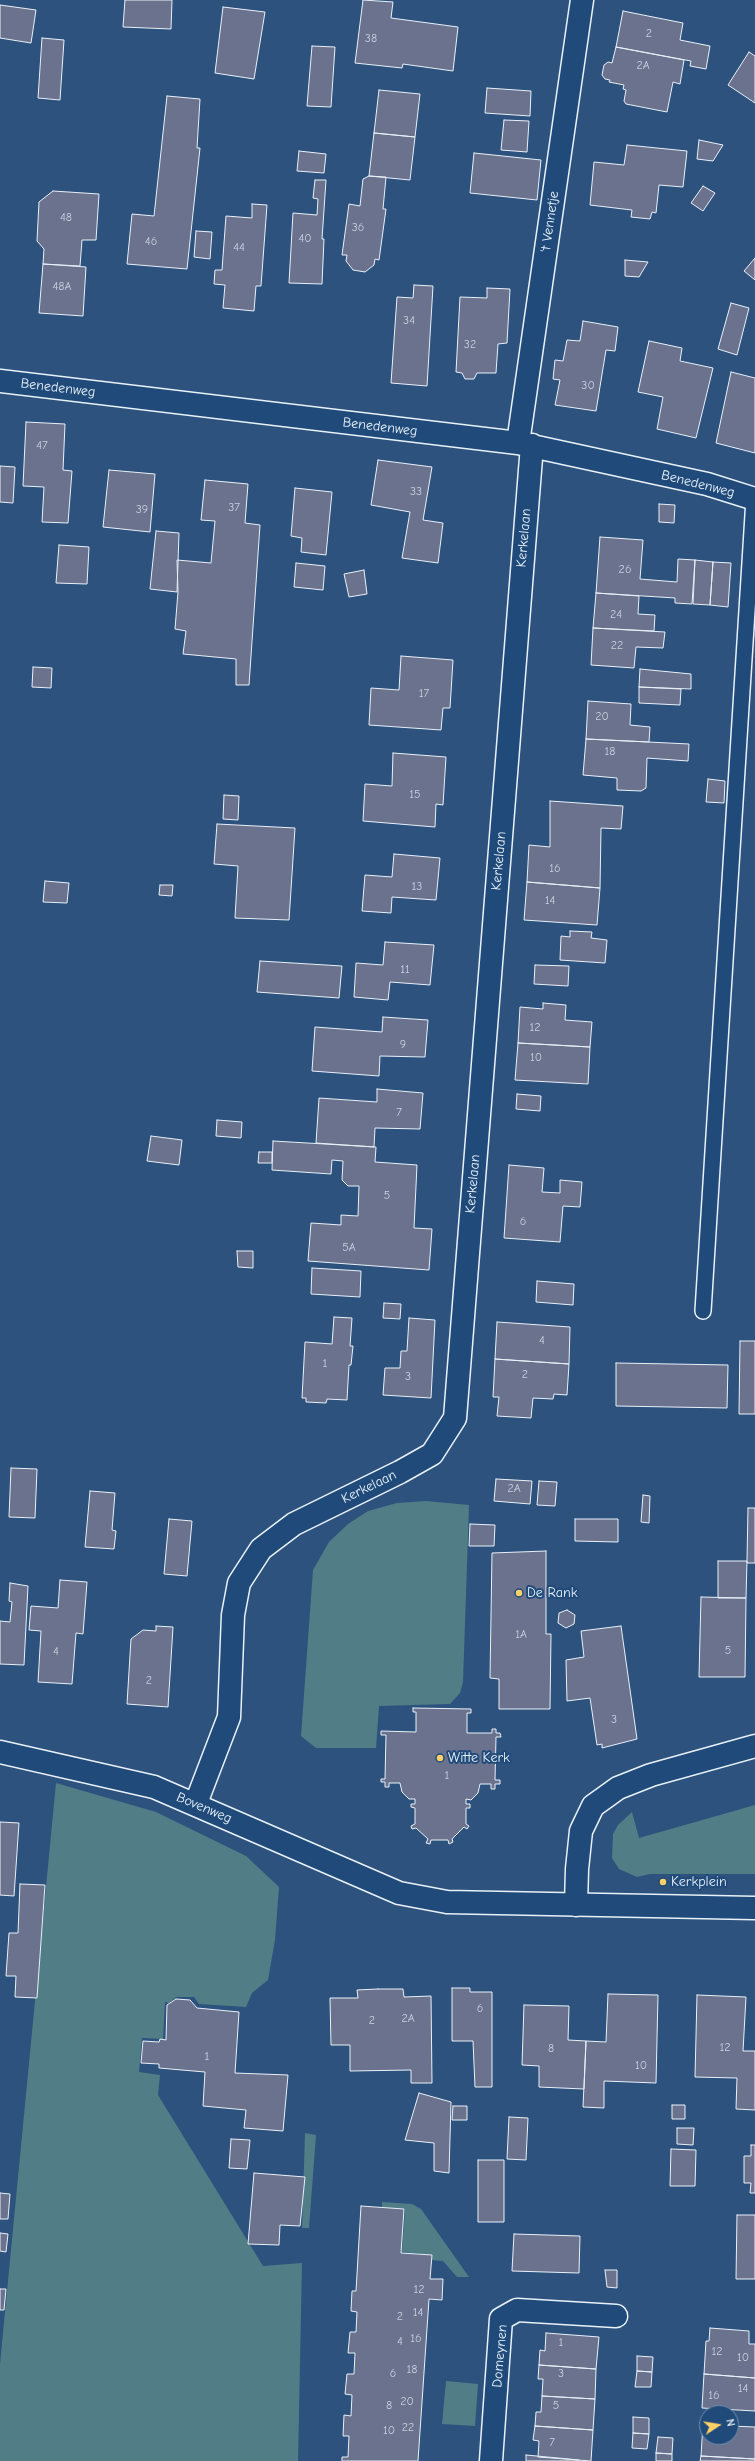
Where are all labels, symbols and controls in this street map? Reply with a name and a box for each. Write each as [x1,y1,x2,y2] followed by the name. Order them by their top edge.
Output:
[646,27,652,41] house number: 2
[365,32,377,46] house number: 38
[636,59,650,73] house number: 2A
[537,190,563,254] street label: 't Vennetje
[60,211,72,225] house number: 48
[352,221,364,235] house number: 36
[298,232,312,246] house number: 40
[145,235,157,249] house number: 46
[233,241,245,255] house number: 44
[53,280,71,294] house number: 48A
[403,314,415,328] house number: 34
[464,338,476,352] house number: 32
[20,375,96,401] street label: Benedenweg
[581,379,595,393] house number: 30
[342,414,418,440] street label: Benedenweg
[36,439,48,453] house number: 47
[659,467,737,501] street label: Benedenweg
[410,485,422,499] house number: 33
[228,501,240,515] house number: 37
[136,503,148,517] house number: 39
[513,508,535,568] street label: Kerkelaan
[619,563,631,577] house number: 26
[610,608,622,622] house number: 24
[611,639,623,653] house number: 22
[419,687,429,701] house number: 17
[595,710,609,724] house number: 20
[605,745,615,759] house number: 18
[409,788,421,802] house number: 15
[488,831,510,891] street label: Kerkelaan
[549,862,561,876] house number: 16
[412,880,422,894] house number: 13
[545,894,555,908] house number: 14
[400,963,410,977] house number: 11
[529,1021,541,1035] house number: 12
[400,1038,406,1052] house number: 9
[530,1051,542,1065] house number: 10
[396,1106,402,1120] house number: 7
[462,1154,484,1214] street label: Kerkelaan
[384,1189,390,1203] house number: 5
[520,1215,526,1229] house number: 6
[342,1241,356,1255] house number: 5A
[539,1334,545,1348] house number: 4
[323,1357,327,1371] house number: 1
[522,1368,528,1382] house number: 2
[405,1370,411,1384] house number: 3
[339,1466,399,1508] street label: Kerkelaan
[507,1482,521,1496] house number: 2A
[527,1585,577,1601] place label: De Rank
[514,1588,524,1598] marker: De Rank
[515,1628,527,1642] house number: 1A
[725,1644,731,1658] house number: 5
[53,1645,59,1659] house number: 4
[146,1674,152,1688] house number: 2
[611,1713,617,1727] house number: 3
[448,1750,510,1766] place label: Witte Kerk
[435,1753,445,1763] marker: Witte Kerk
[445,1769,449,1783] house number: 1
[174,1789,234,1827] street label: Bovenweg
[671,1874,727,1890] place label: Kerkplein
[658,1877,668,1887] marker: Kerkplein
[477,2002,483,2016] house number: 6
[401,2012,415,2026] house number: 2A
[369,2014,375,2028] house number: 2
[719,2041,731,2055] house number: 12
[548,2042,554,2056] house number: 8
[205,2050,209,2064] house number: 1
[635,2059,647,2073] house number: 10
[413,2283,425,2297] house number: 12
[413,2306,423,2320] house number: 14
[397,2310,403,2324] house number: 2
[489,2324,511,2388] street label: Domeynen
[410,2332,422,2346] house number: 16
[397,2335,403,2349] house number: 4
[559,2336,563,2350] house number: 1
[711,2345,723,2359] house number: 12
[737,2351,749,2365] house number: 10
[407,2363,417,2377] house number: 18
[390,2367,396,2381] house number: 6
[558,2367,564,2381] house number: 3
[738,2382,748,2396] house number: 14
[708,2389,720,2403] house number: 16
[400,2395,414,2409] house number: 20
[386,2399,392,2413] house number: 8
[553,2399,559,2413] house number: 5
[699,2405,739,2445] north arrow
[723,2418,737,2427] text: N
[402,2421,414,2435] house number: 22
[383,2424,395,2438] house number: 10
[549,2436,555,2450] house number: 7

